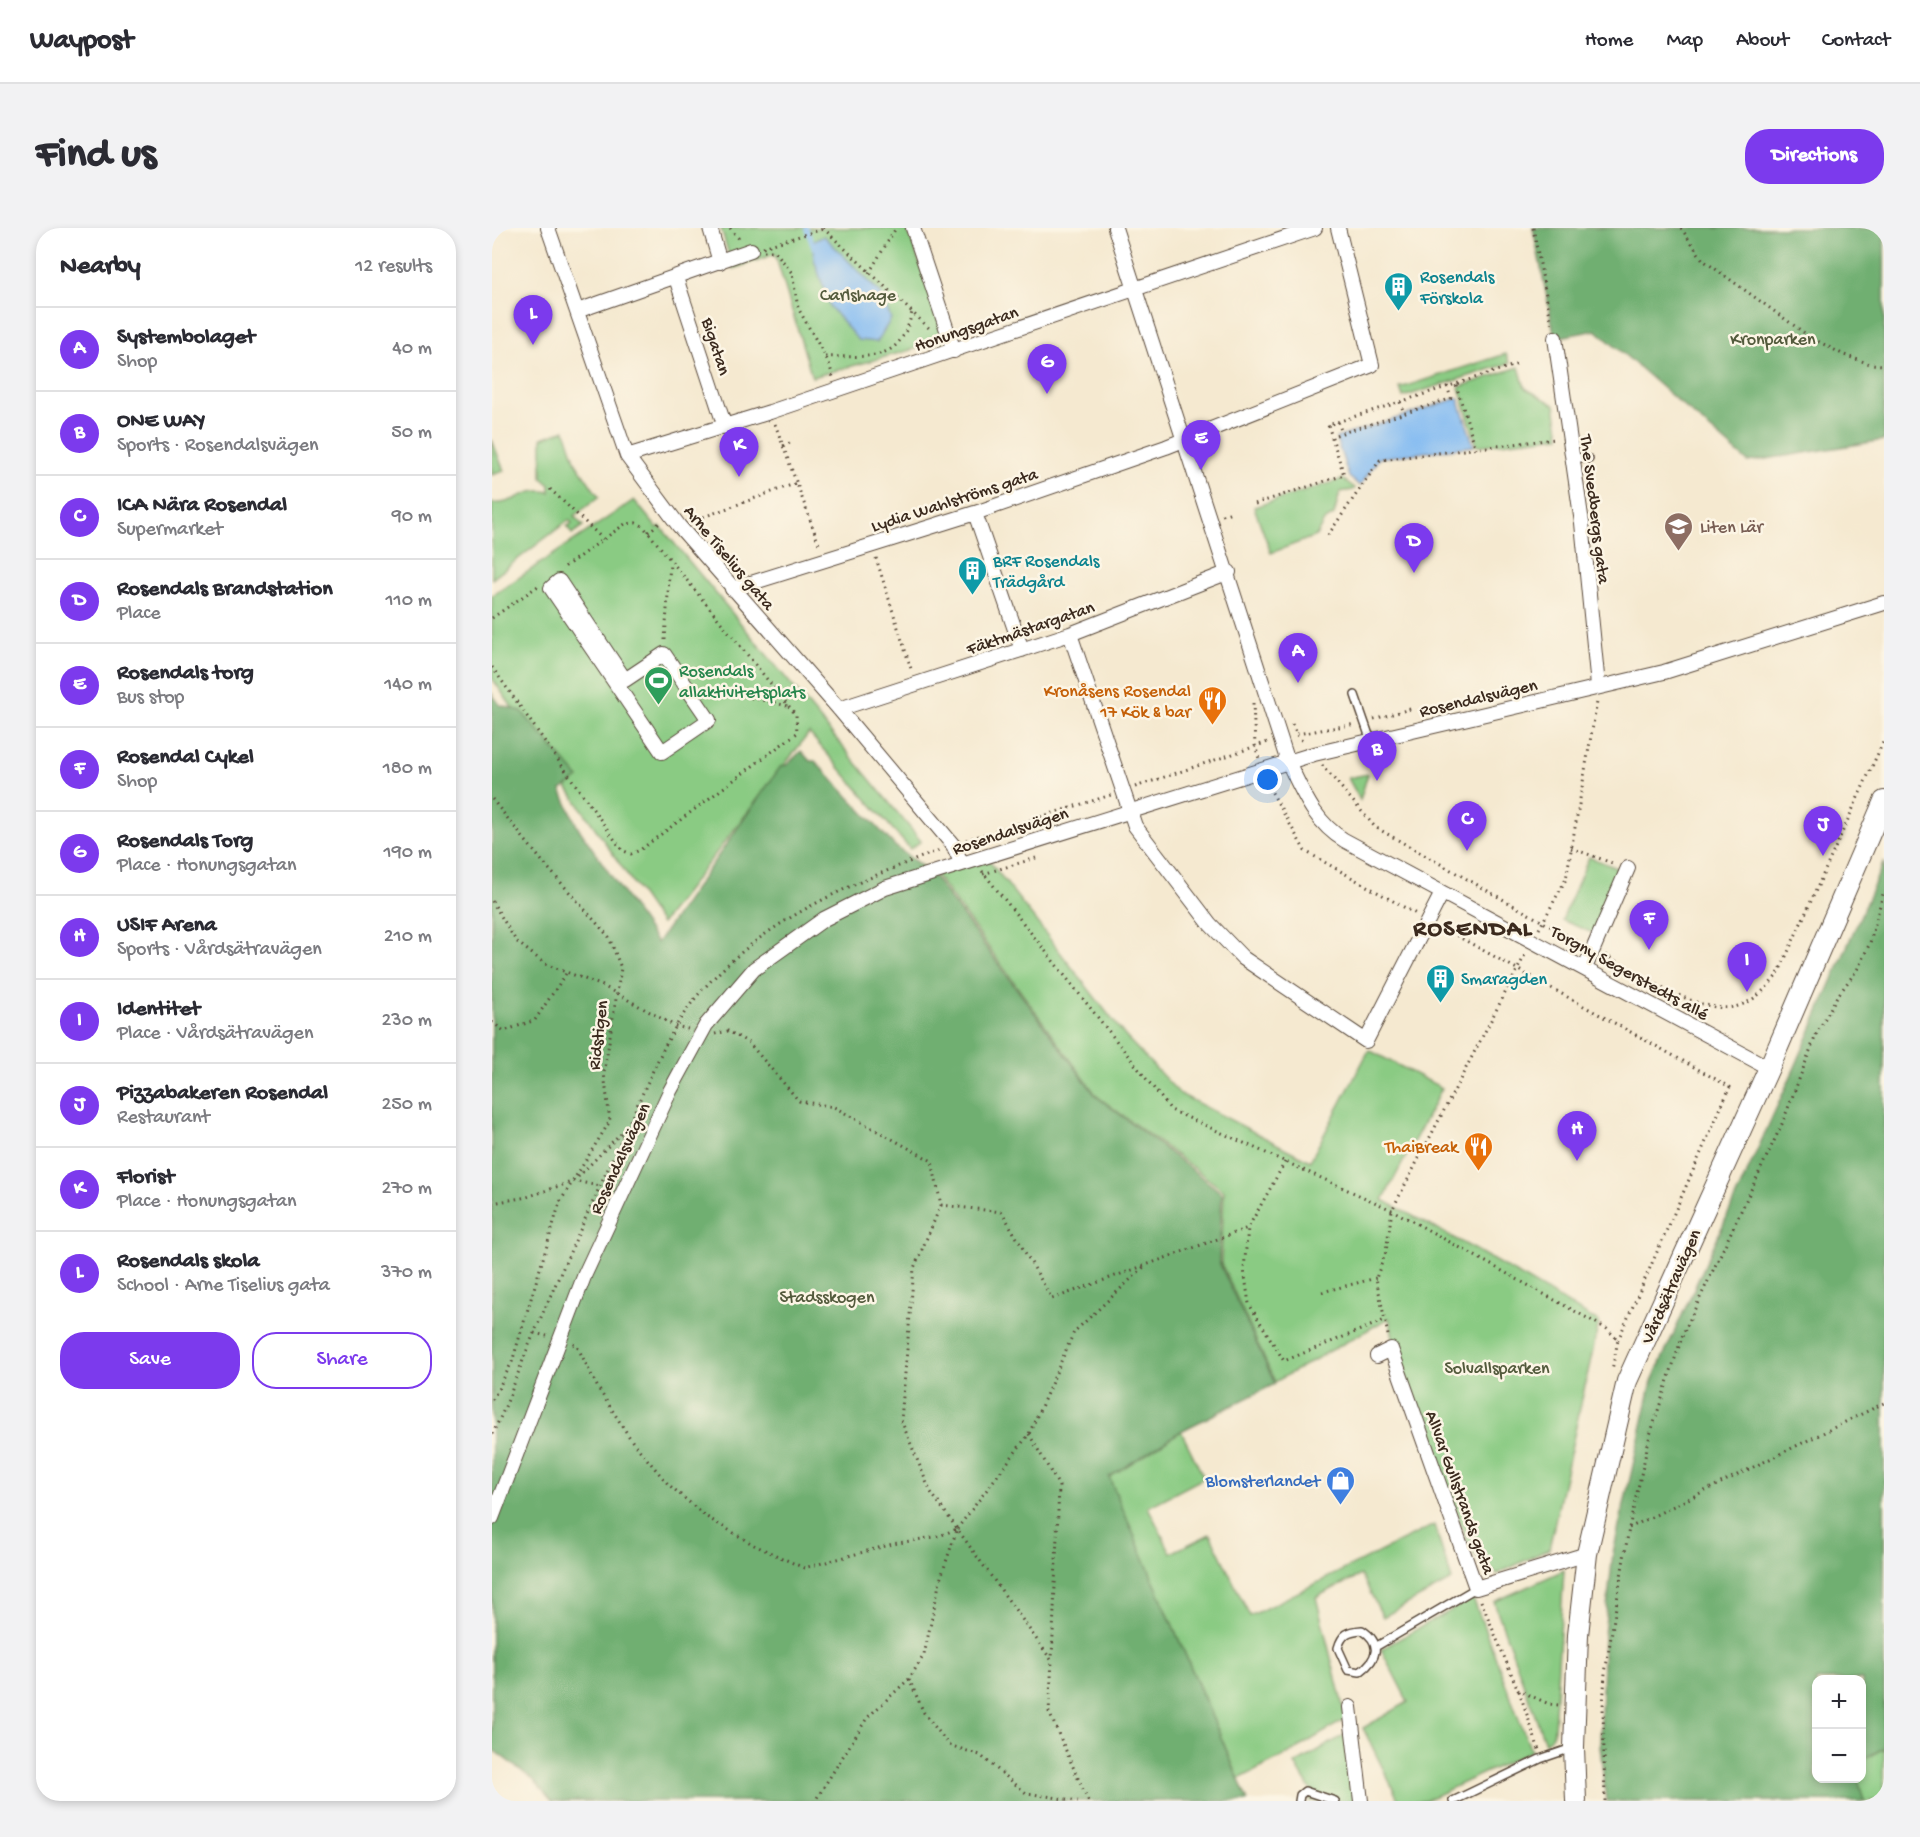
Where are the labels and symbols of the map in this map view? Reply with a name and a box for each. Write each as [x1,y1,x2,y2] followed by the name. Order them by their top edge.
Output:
[1419,268,1496,310] place label: Rosendals Förskola
[1383,270,1415,312] building icon: Rosendals Förskola
[820,286,897,307] park label: Carlshage
[514,296,552,345] pin: L
[912,303,1022,358] street label: Honungsgatan
[695,314,734,379] street label: Bigatan
[1730,330,1816,351] park label: Kronparken
[1028,344,1066,394] pin: G
[1182,420,1220,470] pin: E
[720,428,758,477] pin: K
[1574,433,1613,586] street label: The Svedbergs gata
[869,464,1042,538] street label: Lydia Wahlströms gata
[678,502,779,616] street label: Arne Tiselius gata
[1663,510,1695,552] school or university icon: Liten Lär
[1700,518,1765,539] place label: Liten Lär
[1394,524,1434,573] pin: D
[992,552,1101,594] place label: BRF Rosendals Trädgård
[956,554,988,596] building icon: BRF Rosendals Trädgård
[963,598,1098,661] street label: Fäktmästargatan
[1278,634,1318,683] pin: A
[679,662,807,704] place label: Rosendals allaktivitetsplats
[642,664,674,706] sports icon: Rosendals allaktivitetsplats
[1418,676,1540,723] street label: Rosendalsvägen
[1044,682,1193,724] place label: Kronåsens Rosendal 17 Kök & bar
[1196,684,1228,726] restaurant icon: Kronåsens Rosendal 17 Kök & bar
[1358,732,1396,781] pin: B
[1253,765,1282,794] your location
[1448,802,1486,851] pin: C
[950,804,1072,861] street label: Rosendalsvägen
[1804,806,1842,856] pin: J
[1630,900,1668,950] pin: F
[1412,916,1533,945] district label: ROSENDAL
[1545,922,1712,1027] street label: Torgny Segerstedts allé
[1728,942,1766,992] pin: I
[1424,962,1456,1004] building icon: Smaragden
[1461,970,1548,991] place label: Smaragden
[585,999,614,1071] street label: Ridstigen
[586,1100,656,1218] street label: Rosendalsvägen
[1558,1112,1596,1161] pin: H
[1463,1130,1495,1172] restaurant icon: ThaiBreak
[1384,1138,1460,1159] place label: ThaiBreak
[1637,1226,1707,1349] street label: Vårdsätravägen
[780,1288,875,1309] park label: Stadsskogen
[1444,1359,1550,1380] park label: Solvallsparken
[1419,1408,1498,1579] street label: Allvar Gullstrands gata
[1325,1464,1357,1506] shop icon: Blomsterlandet
[1204,1472,1322,1493] place label: Blomsterlandet

